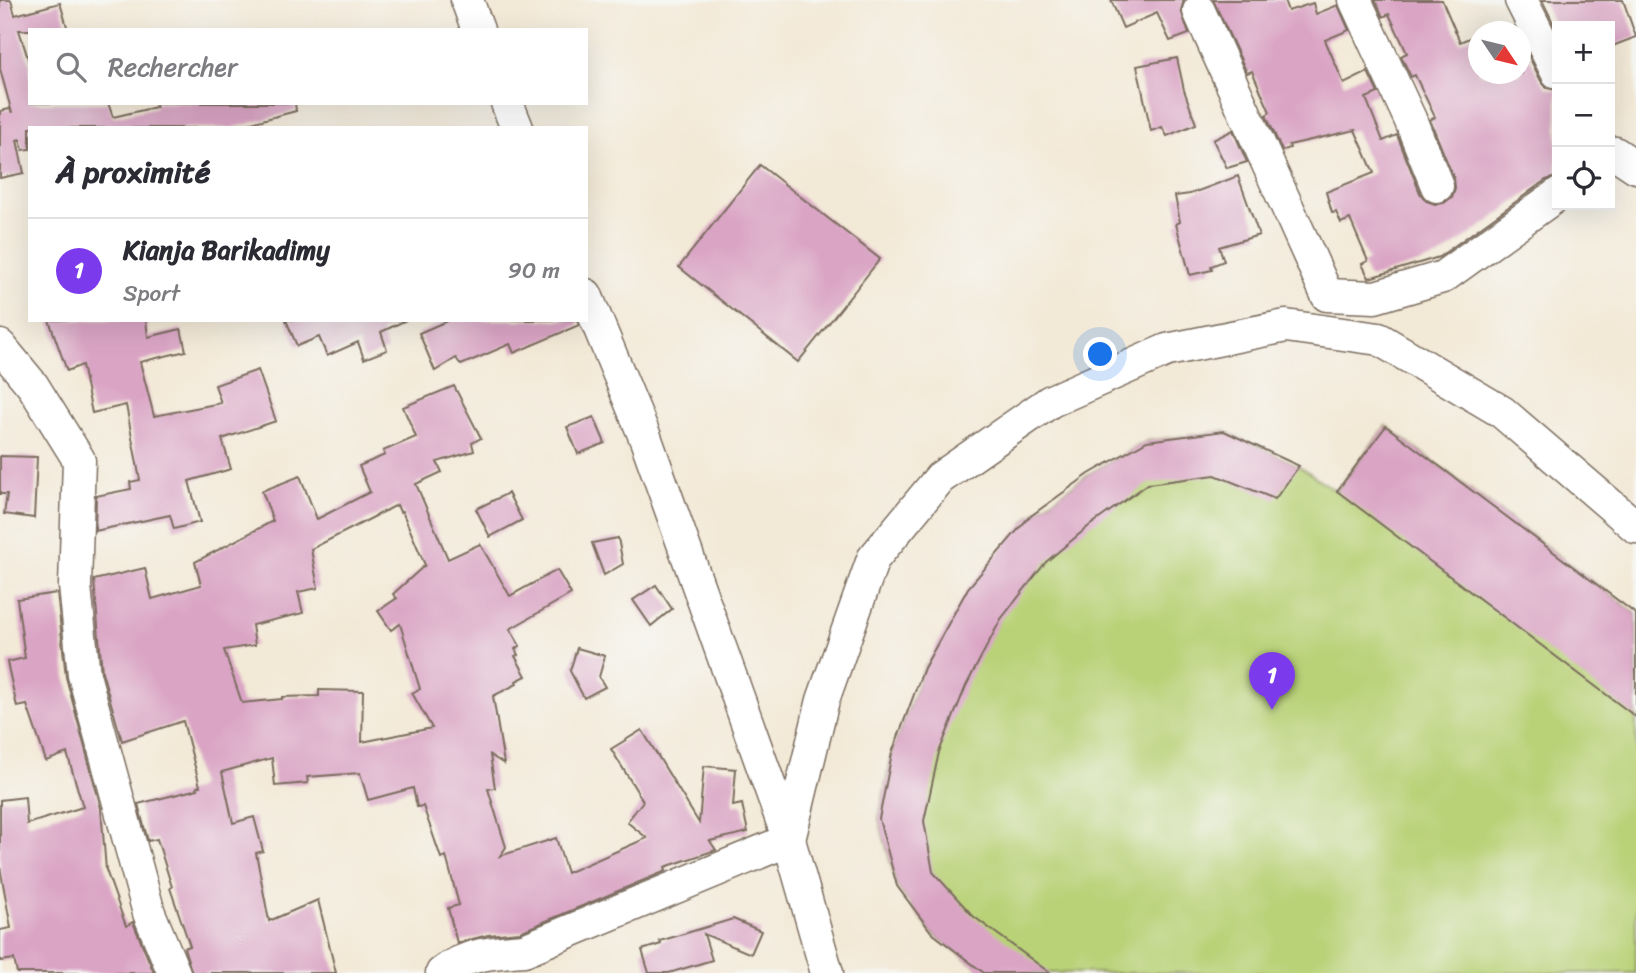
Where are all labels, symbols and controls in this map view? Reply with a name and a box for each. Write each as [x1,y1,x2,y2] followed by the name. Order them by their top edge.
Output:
[1468,21,1531,84] north arrow
[1552,21,1615,210] map controls
[1552,21,1615,84] button: +
[28,28,588,105] search box
[108,44,238,90] text: Rechercher
[52,48,90,86] icon: search
[1552,84,1615,147] button: −
[56,145,210,199] text: À proximité
[1552,147,1615,210] button: locate
[123,227,330,273] text: Kianja Barikadimy
[74,250,84,291] text: 1
[508,250,560,291] text: 90 m
[123,273,180,314] text: Sport
[1083,337,1117,371] your location
[1249,652,1295,710] pin: 1

